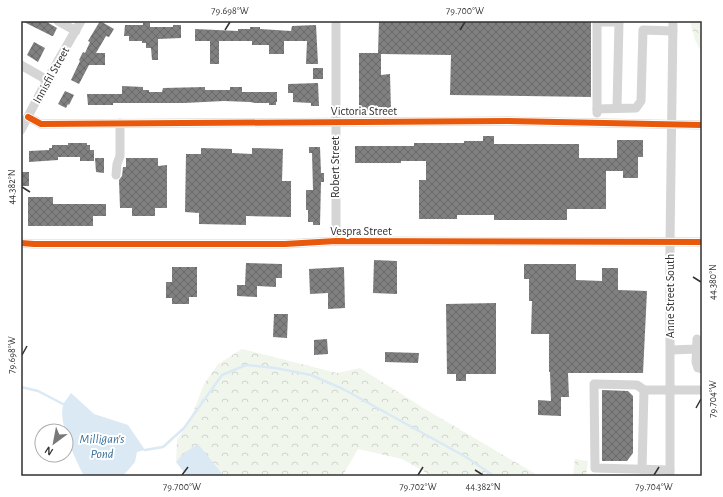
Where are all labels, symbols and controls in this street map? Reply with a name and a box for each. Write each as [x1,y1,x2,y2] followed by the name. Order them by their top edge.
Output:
[211,6,249,16] text: 79.698°W
[446,6,484,16] text: 79.700°W
[31,45,71,105] street label: Innisfil Street
[331,105,397,117] street label: Victoria Street
[329,136,341,198] street label: Robert Street
[7,169,17,205] text: 44.382°N
[330,225,392,237] street label: Vespra Street
[664,254,676,338] street label: Anne Street South
[708,264,718,300] text: 44.380°N
[7,336,17,374] text: 79.698°W
[708,380,718,418] text: 79.704°W
[34,423,74,463] north arrow
[80,433,124,461] water label: Milligan's Pond
[43,444,55,458] text: N
[163,482,201,492] text: 79.700°W
[399,482,437,492] text: 79.702°W
[465,482,501,492] text: 44.382°N
[635,482,673,492] text: 79.704°W

